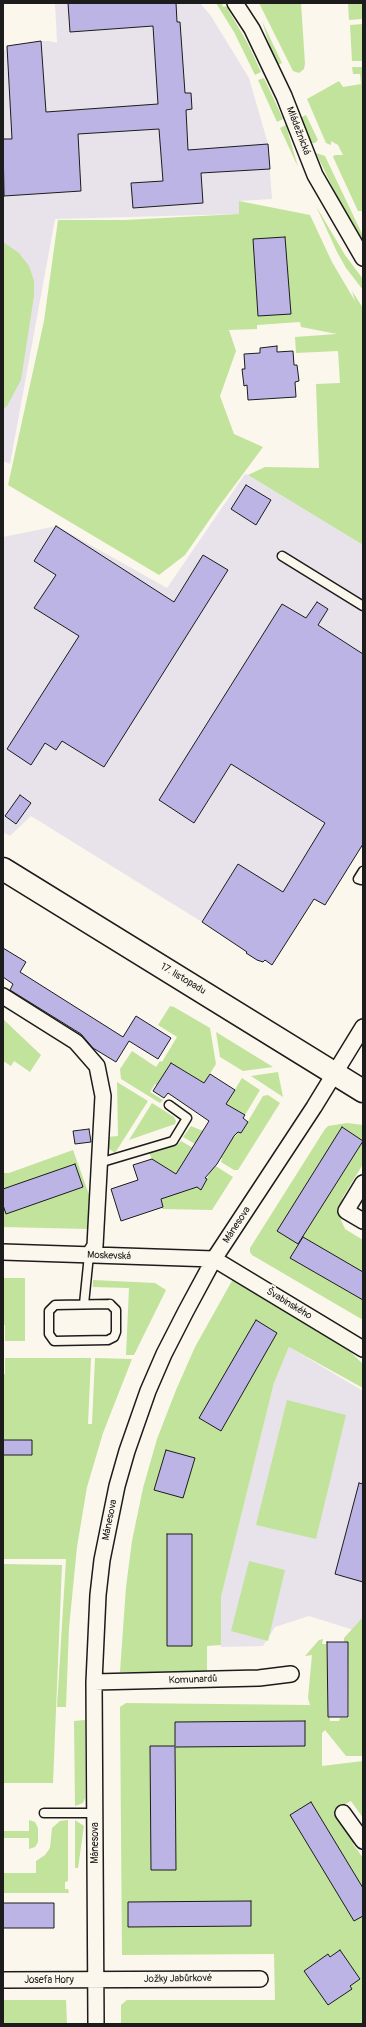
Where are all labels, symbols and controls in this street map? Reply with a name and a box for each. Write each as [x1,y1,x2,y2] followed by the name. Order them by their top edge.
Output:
[283,105,313,157] street label: Mládežnická
[158,961,208,997] street label: 17. listopadu
[221,1204,253,1246] street label: Mánesova
[87,1249,131,1263] street label: Moskevská
[264,1286,314,1322] street label: Švabinského
[100,1499,120,1541] street label: Mánesova
[168,1673,218,1687] street label: Komunardů
[89,1822,101,1864] street label: Mánesova
[144,1972,212,1986] street label: Jožky Jabůrkové
[24,1974,74,1986] street label: Josefa Hory

